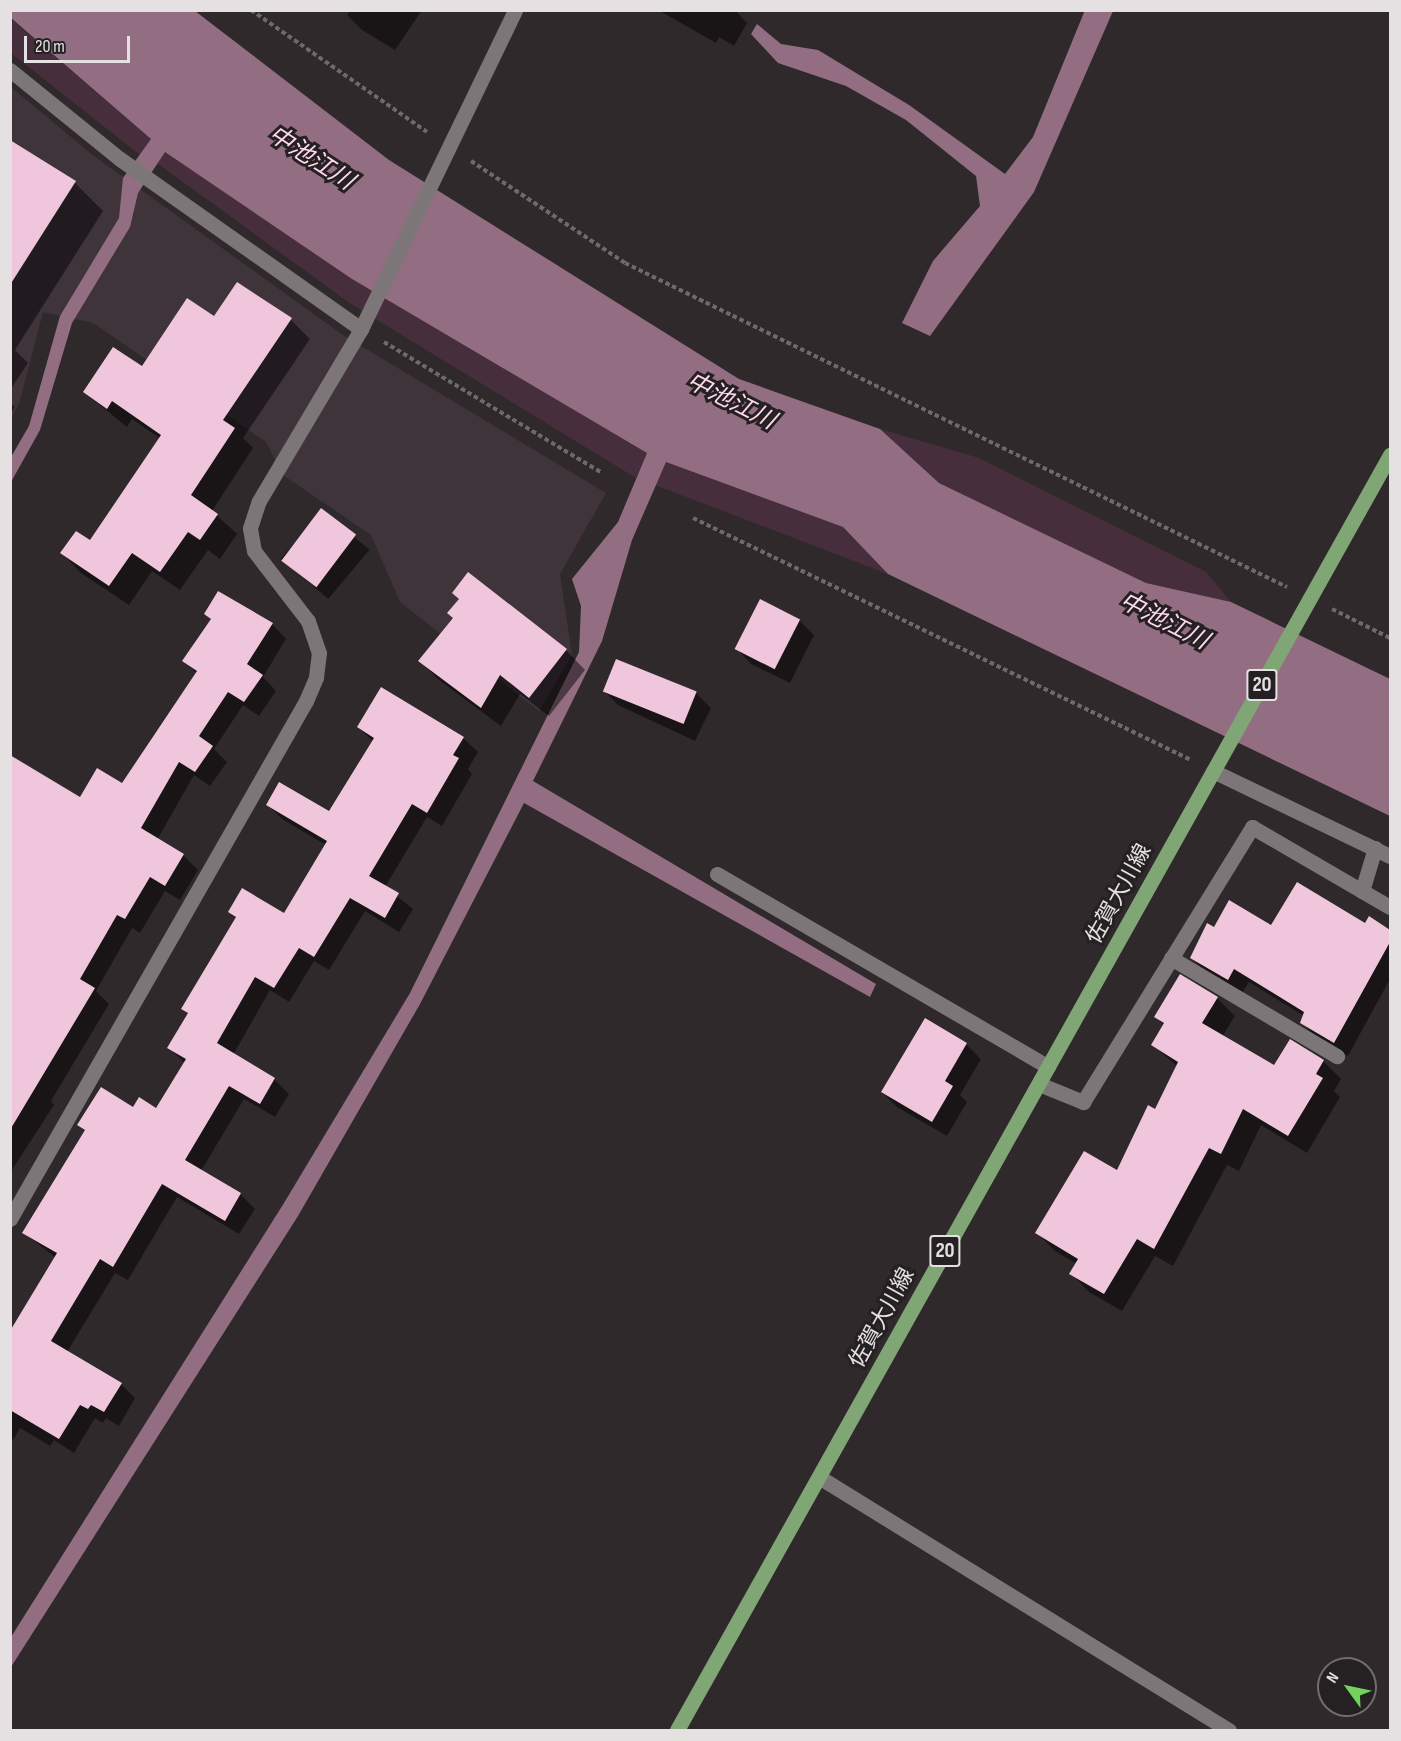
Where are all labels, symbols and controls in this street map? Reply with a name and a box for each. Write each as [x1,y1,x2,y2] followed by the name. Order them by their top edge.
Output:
[27,24,134,62] scale bar
[35,36,65,57] text: 20 m
[263,120,359,196] water label: 中池江川
[682,366,780,436] water label: 中池江川
[1115,586,1213,656] water label: 中池江川
[1246,667,1278,703] road number: 20
[1081,839,1157,949] street label: 佐賀大川線
[928,1233,962,1269] road number: 20
[844,1263,920,1373] street label: 佐賀大川線
[1317,1657,1377,1717] north arrow
[1323,1669,1343,1687] text: N

